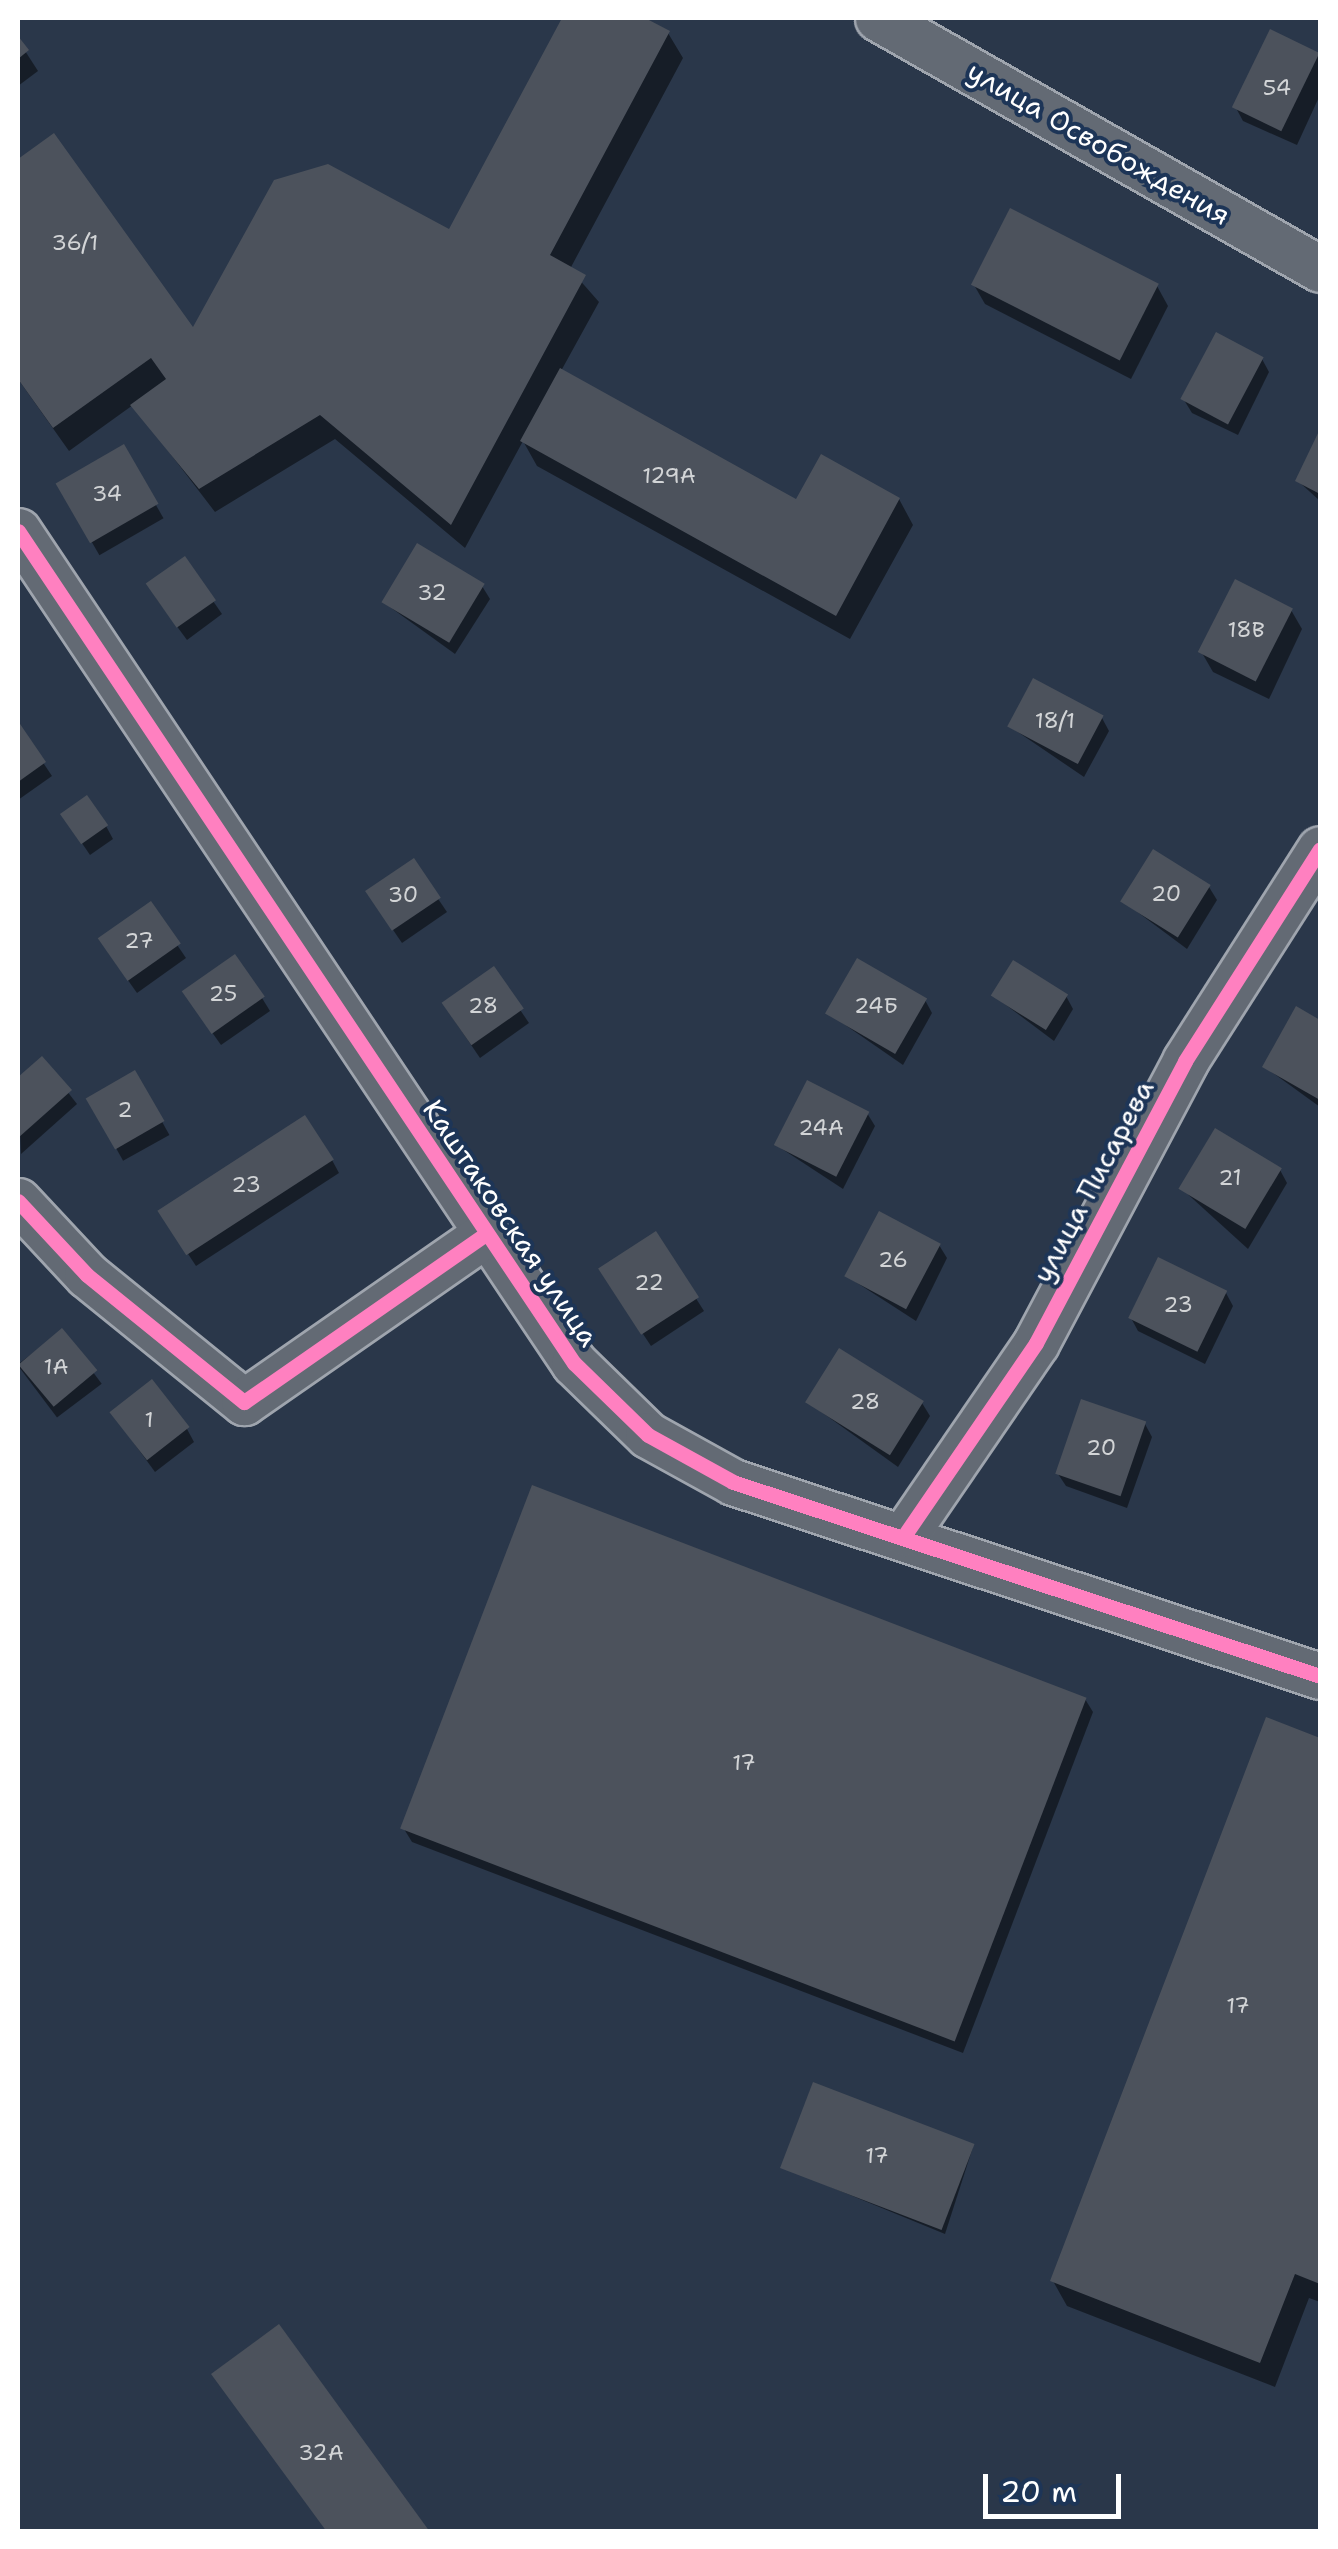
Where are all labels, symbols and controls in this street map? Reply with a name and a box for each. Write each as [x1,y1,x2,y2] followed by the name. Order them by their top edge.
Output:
[962,54,1236,232] street label: улица Освобождения
[1263,75,1291,101] house number: 54
[52,230,98,256] house number: 36/1
[642,463,696,489] house number: 129А
[92,481,122,507] house number: 34
[417,580,447,606] house number: 32
[1227,617,1265,643] house number: 18В
[1035,708,1075,734] house number: 18/1
[1151,881,1181,907] house number: 20
[388,882,418,908] house number: 30
[124,928,154,954] house number: 27
[209,981,237,1007] house number: 25
[468,993,498,1019] house number: 28
[854,993,898,1019] house number: 24Б
[1025,1074,1161,1288] street label: улица Писарева
[416,1093,606,1353] street label: Каштаковская улица
[117,1097,133,1123] house number: 2
[798,1115,844,1141] house number: 24А
[1218,1165,1242,1191] house number: 21
[231,1172,261,1198] house number: 23
[878,1247,908,1273] house number: 26
[634,1270,664,1296] house number: 22
[1163,1292,1193,1318] house number: 23
[43,1354,69,1380] house number: 1А
[850,1389,880,1415] house number: 28
[144,1407,154,1433] house number: 1
[1086,1435,1116,1461] house number: 20
[732,1750,756,1776] house number: 17
[1226,1993,1250,2019] house number: 17
[865,2143,889,2169] house number: 17
[298,2440,344,2466] house number: 32А
[988,2454,1126,2516] scale bar
[1000,2471,1077,2512] text: 20 m

